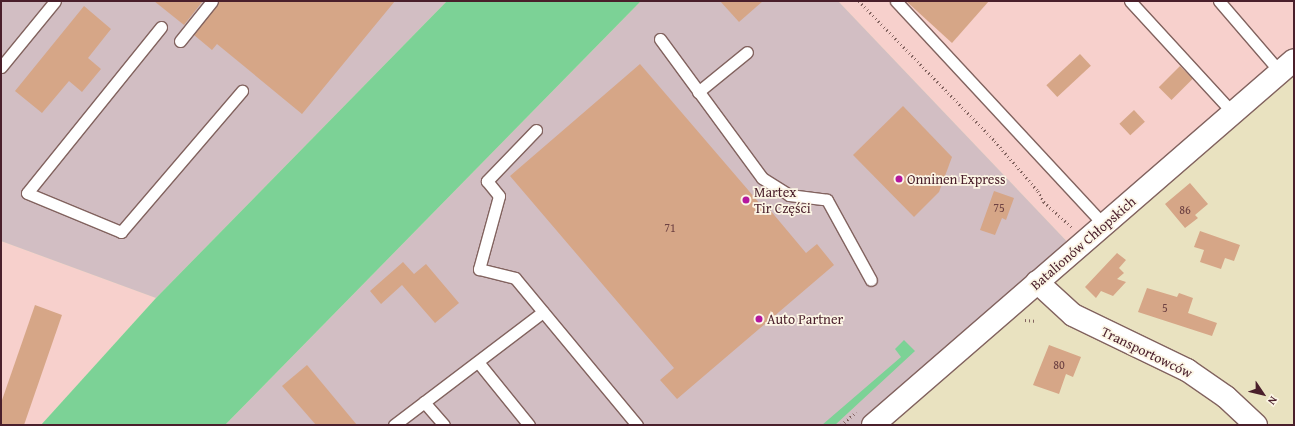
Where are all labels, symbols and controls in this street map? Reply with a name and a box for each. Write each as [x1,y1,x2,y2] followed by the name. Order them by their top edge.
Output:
[907,171,1006,187] place label: Onninen Express
[894,174,904,184] marker: Onninen Express
[754,184,811,216] place label: Martex Tir Części
[1027,193,1139,293] street label: Batalionów Chłopskich
[741,195,751,205] marker: Martex Tir Części
[993,201,1005,215] house number: 75
[1179,203,1191,217] house number: 86
[664,221,676,235] house number: 71
[1162,301,1168,315] house number: 5
[767,311,843,327] place label: Auto Partner
[754,314,764,324] marker: Auto Partner
[1099,323,1195,381] street label: Transportowców
[1053,358,1065,372] house number: 80
[1243,374,1283,414] north arrow
[1264,393,1281,408] text: N

